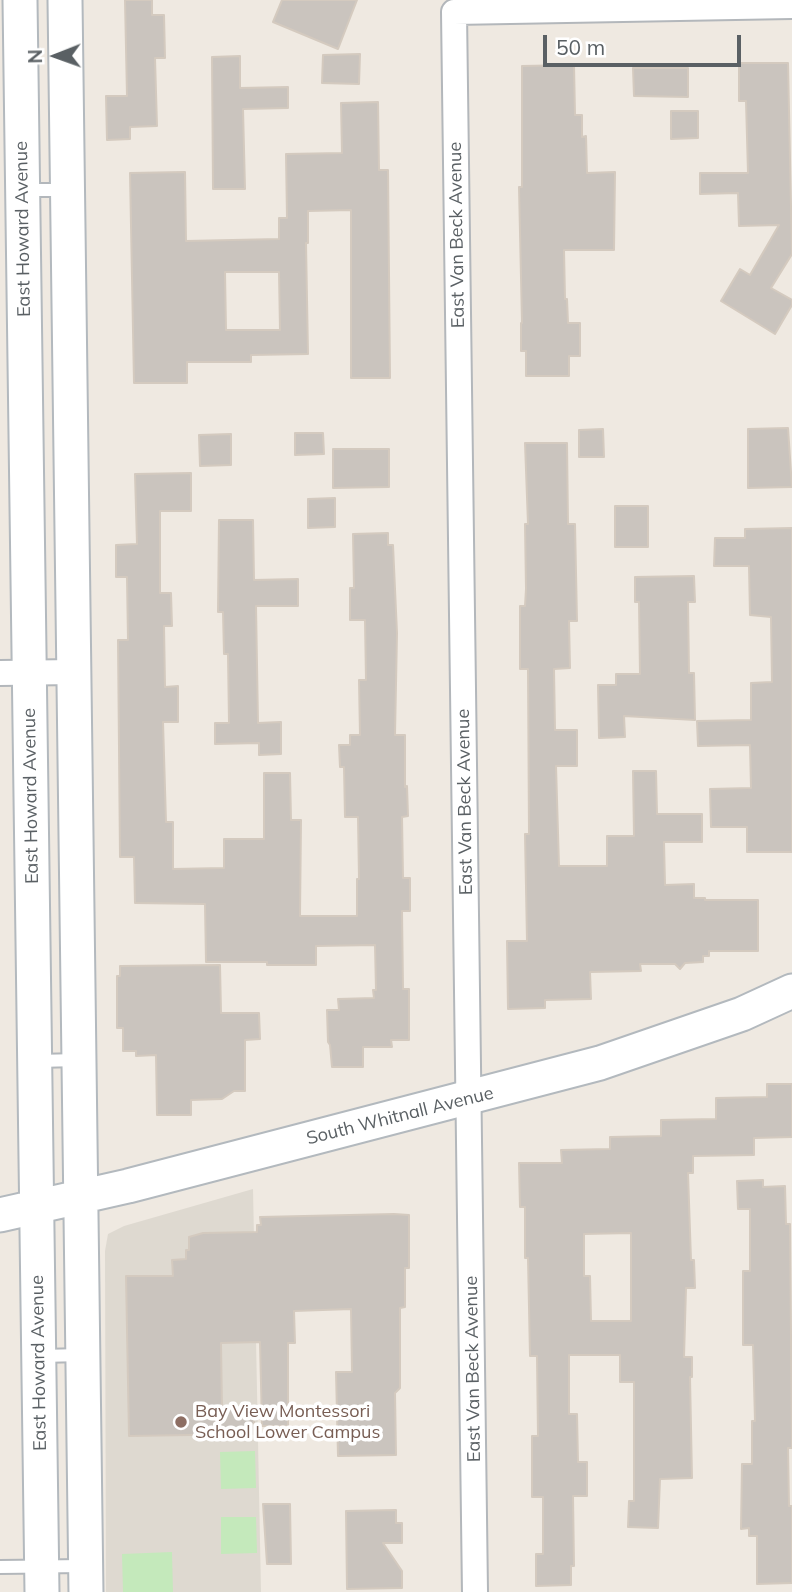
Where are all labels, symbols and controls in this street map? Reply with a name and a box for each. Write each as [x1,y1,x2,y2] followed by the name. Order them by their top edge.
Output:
[21,21,91,91] north arrow
[547,21,745,65] scale bar
[556,34,605,60] text: 50 m
[23,49,47,64] text: N
[11,141,35,317] street label: East Howard Avenue
[445,142,469,328] street label: East Van Beck Avenue
[19,708,43,884] street label: East Howard Avenue
[453,709,477,895] street label: East Van Beck Avenue
[304,1082,496,1150] street label: South Whitnall Avenue
[27,1275,51,1451] street label: East Howard Avenue
[461,1276,485,1462] street label: East Van Beck Avenue
[195,1401,380,1444] place label: Bay View Montessori School Lower Campus
[173,1414,189,1430] marker: Bay View Montessori School Lower Campus

